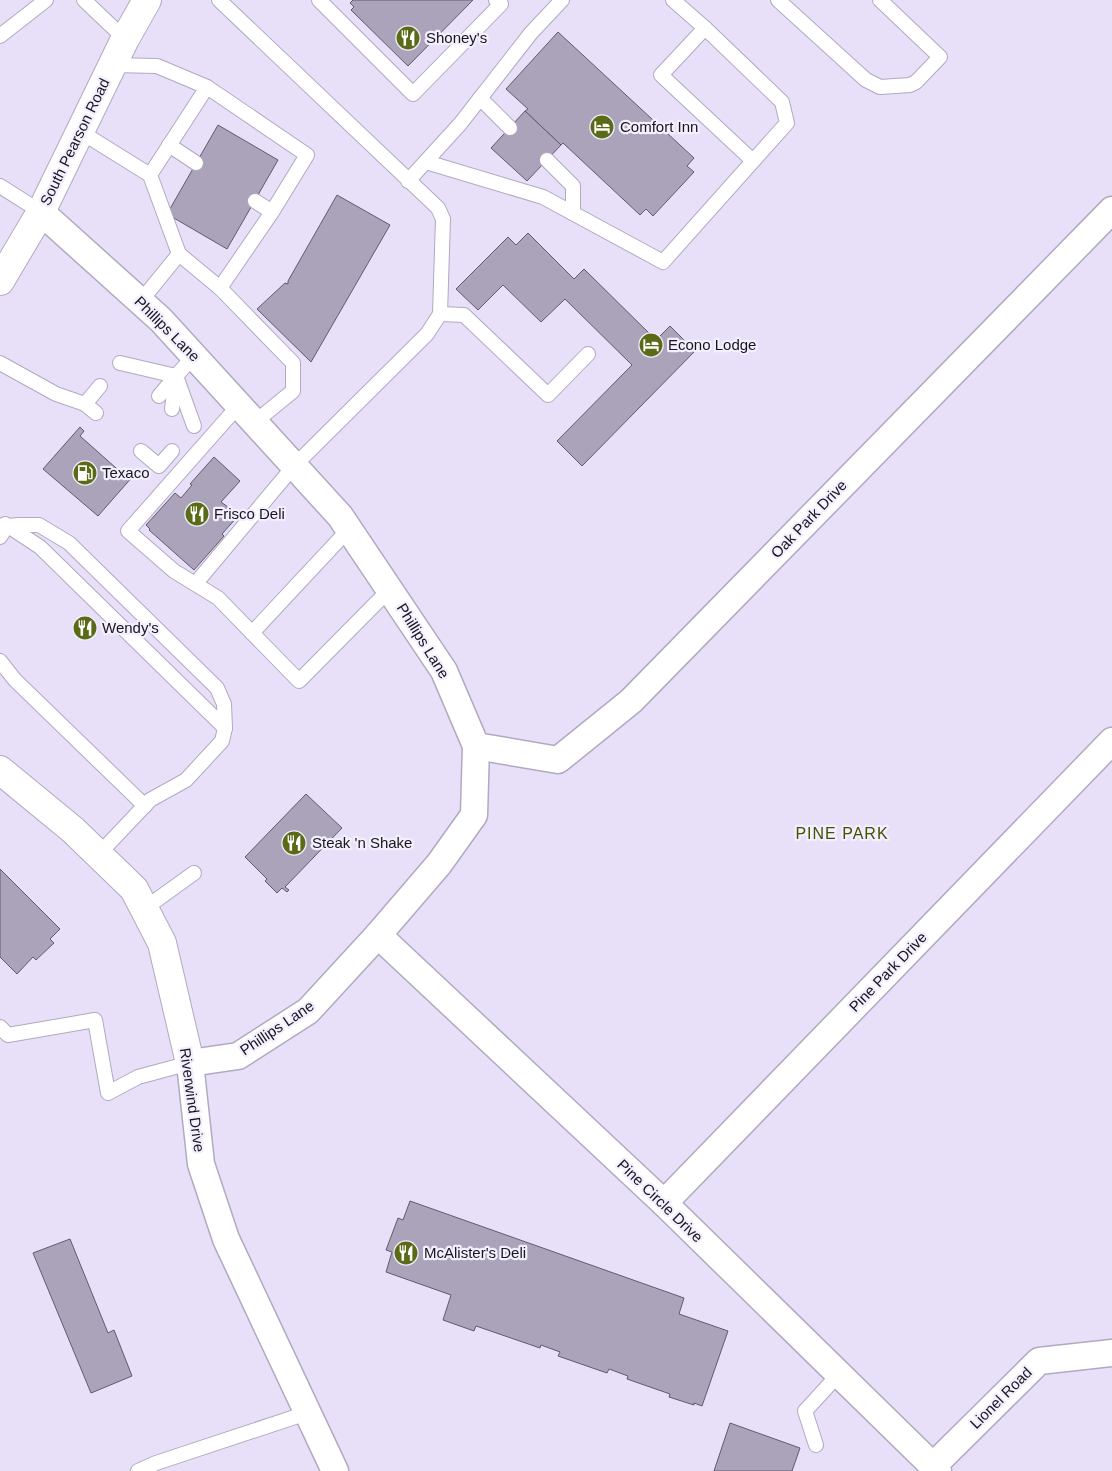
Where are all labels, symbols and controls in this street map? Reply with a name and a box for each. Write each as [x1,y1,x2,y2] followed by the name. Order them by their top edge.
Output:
[395,25,421,51] restaurant icon: Shoney's
[426,29,487,46] place label: Shoney's
[36,75,113,208] street label: South Pearson Road
[589,114,615,140] hotel icon: Comfort Inn
[620,118,698,135] place label: Comfort Inn
[131,293,203,365] street label: Phillips Lane
[638,332,664,358] hotel icon: Econo Lodge
[668,336,756,353] place label: Econo Lodge
[72,460,98,486] fuel station icon: Texaco
[102,464,150,481] place label: Texaco
[767,476,850,561] street label: Oak Park Drive
[184,501,210,527] restaurant icon: Frisco Deli
[214,505,285,522] place label: Frisco Deli
[394,600,453,681] street label: Phillips Lane
[72,615,98,641] restaurant icon: Wendy's
[102,619,159,636] place label: Wendy's
[795,825,889,842] district label: PINE PARK
[281,830,307,856] restaurant icon: Steak 'n Shake
[312,834,412,851] place label: Steak 'n Shake
[845,928,930,1015] street label: Pine Park Drive
[237,997,317,1058] street label: Phillips Lane
[177,1047,208,1153] street label: Riverwind Drive
[614,1156,706,1246] street label: Pine Circle Drive
[393,1240,419,1266] restaurant icon: McAlister's Deli
[424,1244,526,1261] place label: McAlister's Deli
[966,1363,1035,1432] street label: Lionel Road

